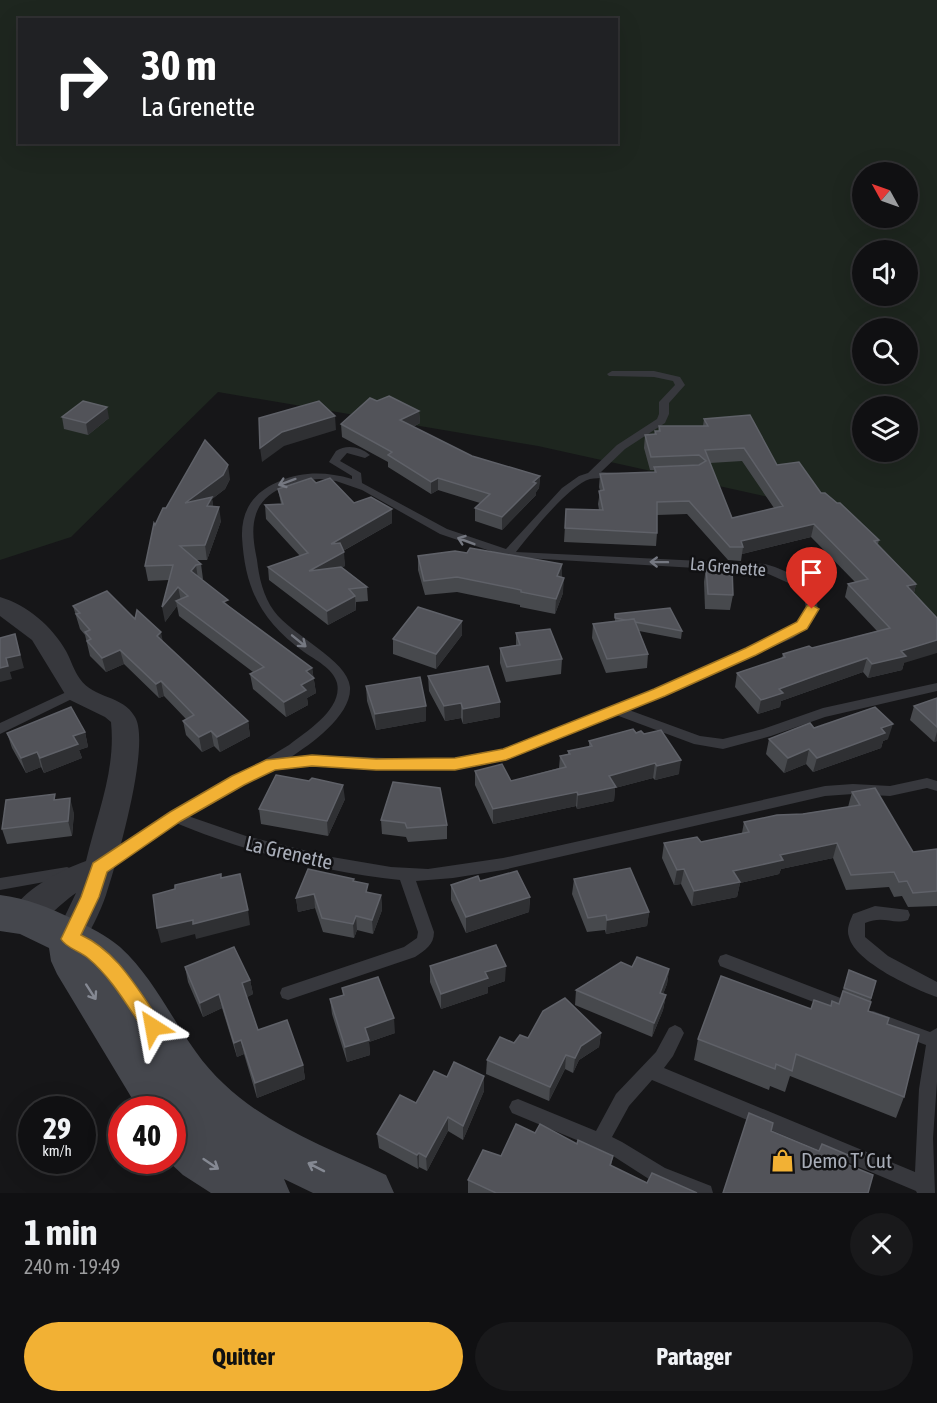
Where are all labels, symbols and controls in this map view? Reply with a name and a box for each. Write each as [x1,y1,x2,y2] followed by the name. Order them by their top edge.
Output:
[141,41,216,89] text: 30 m
[42,42,120,120] icon: right
[141,91,255,122] text: La Grenette
[852,162,918,228] north arrow
[852,162,918,462] map controls
[852,240,918,306] button: sound
[852,318,918,384] button: search
[852,396,918,462] button: layers
[278,478,297,489] one-way arrow
[457,535,476,546] one-way arrow
[786,547,837,609] pin
[689,553,767,580] street label: La Grenette
[649,556,669,568] one-way arrow
[795,556,828,589] icon: arrive
[291,635,307,648] one-way arrow
[243,830,335,874] street label: La Grenette
[86,983,98,1000] one-way arrow
[121,995,185,1059] position arrow
[108,1096,186,1174] speed limit sign: 40
[43,1111,71,1145] text: 29
[42,1142,72,1159] text: km/h
[770,1148,796,1174] shop icon: Demo T’ Cut
[801,1148,892,1172] place label: Demo T’ Cut
[203,1158,219,1170] one-way arrow
[308,1161,325,1173] one-way arrow
[24,1211,98,1253] text: 1 min
[850,1213,913,1276] button: close
[24,1255,120,1278] text: 240 m · 19:49
[24,1322,463,1391] button: Quitter
[475,1322,913,1391] button: Partager

